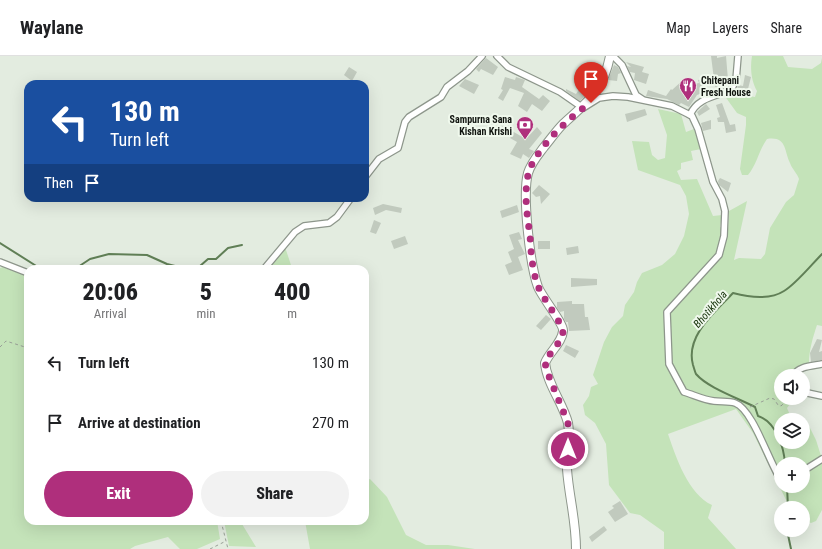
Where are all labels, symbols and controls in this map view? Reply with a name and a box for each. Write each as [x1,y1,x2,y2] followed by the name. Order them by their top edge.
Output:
[20,16,83,39] text: Waylane
[666,20,690,36] text: Map
[712,20,749,36] text: Layers
[771,20,802,36] text: Share
[574,62,608,103] pin
[580,68,602,90] icon: arrive
[701,75,751,98] place label: Chitepani Fresh House
[678,76,698,101] restaurant icon: Chitepani Fresh House
[110,95,180,128] text: 130 m
[44,96,96,148] icon: left
[450,114,512,137] place label: Sampurna Sana Kishan Krishi
[515,115,535,140] bank icon: Sampurna Sana Kishan Krishi
[110,129,169,150] text: Turn left
[81,172,103,194] icon: arrive
[44,174,73,192] text: Then
[82,278,138,306] text: 20:06
[200,278,212,306] text: 5
[274,278,311,306] text: 400
[691,288,730,331] water label: Bhotikhola
[94,306,127,321] text: Arrival
[196,306,216,321] text: min
[287,306,297,321] text: m
[44,352,66,374] icon: left
[78,354,129,372] text: Turn left
[312,354,349,372] text: 130 m
[774,369,810,537] map controls
[774,369,810,405] button: sound
[44,412,66,434] icon: arrive
[774,413,810,449] button: layers
[78,414,201,432] text: Arrive at destination
[312,414,349,432] text: 270 m
[547,428,589,470] position arrow
[774,457,810,493] button: +
[44,471,193,517] button: Exit
[201,471,349,517] button: Share
[774,501,810,537] button: −

